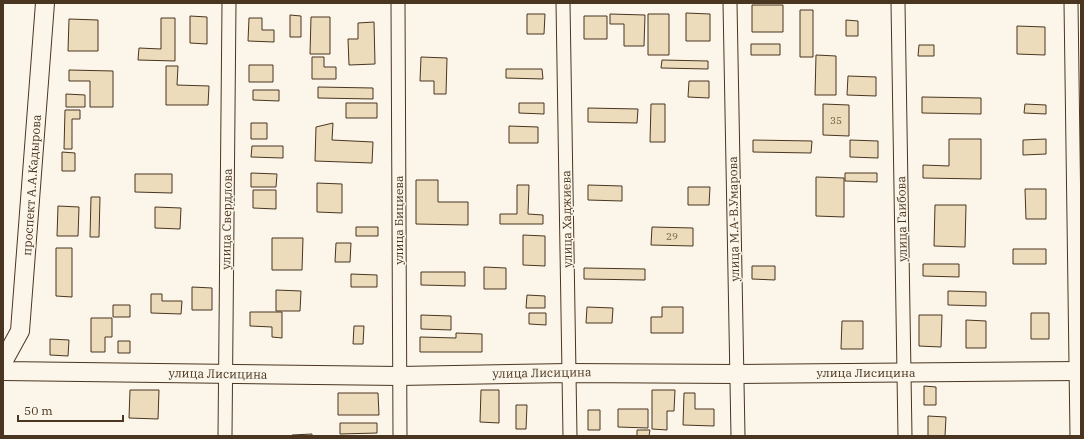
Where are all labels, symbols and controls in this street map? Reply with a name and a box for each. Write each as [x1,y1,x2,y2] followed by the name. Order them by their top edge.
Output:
[19,113,44,256] street label: проспект А.А.Кадырова
[830,114,842,127] house number: 35
[725,156,742,282] street label: улица М.А-В.Умарова
[218,168,235,270] street label: улица Свердлова
[558,170,575,268] street label: улица Хаджиева
[391,175,406,265] street label: улица Бициева
[893,176,910,262] street label: улица Гаибова
[666,230,678,243] house number: 29
[492,364,592,381] street label: улица Лисицина
[168,365,268,382] street label: улица Лисицина
[817,365,916,380] street label: улица Лисицина
[18,397,123,423] scale bar
[24,403,53,418] text: 50 m

